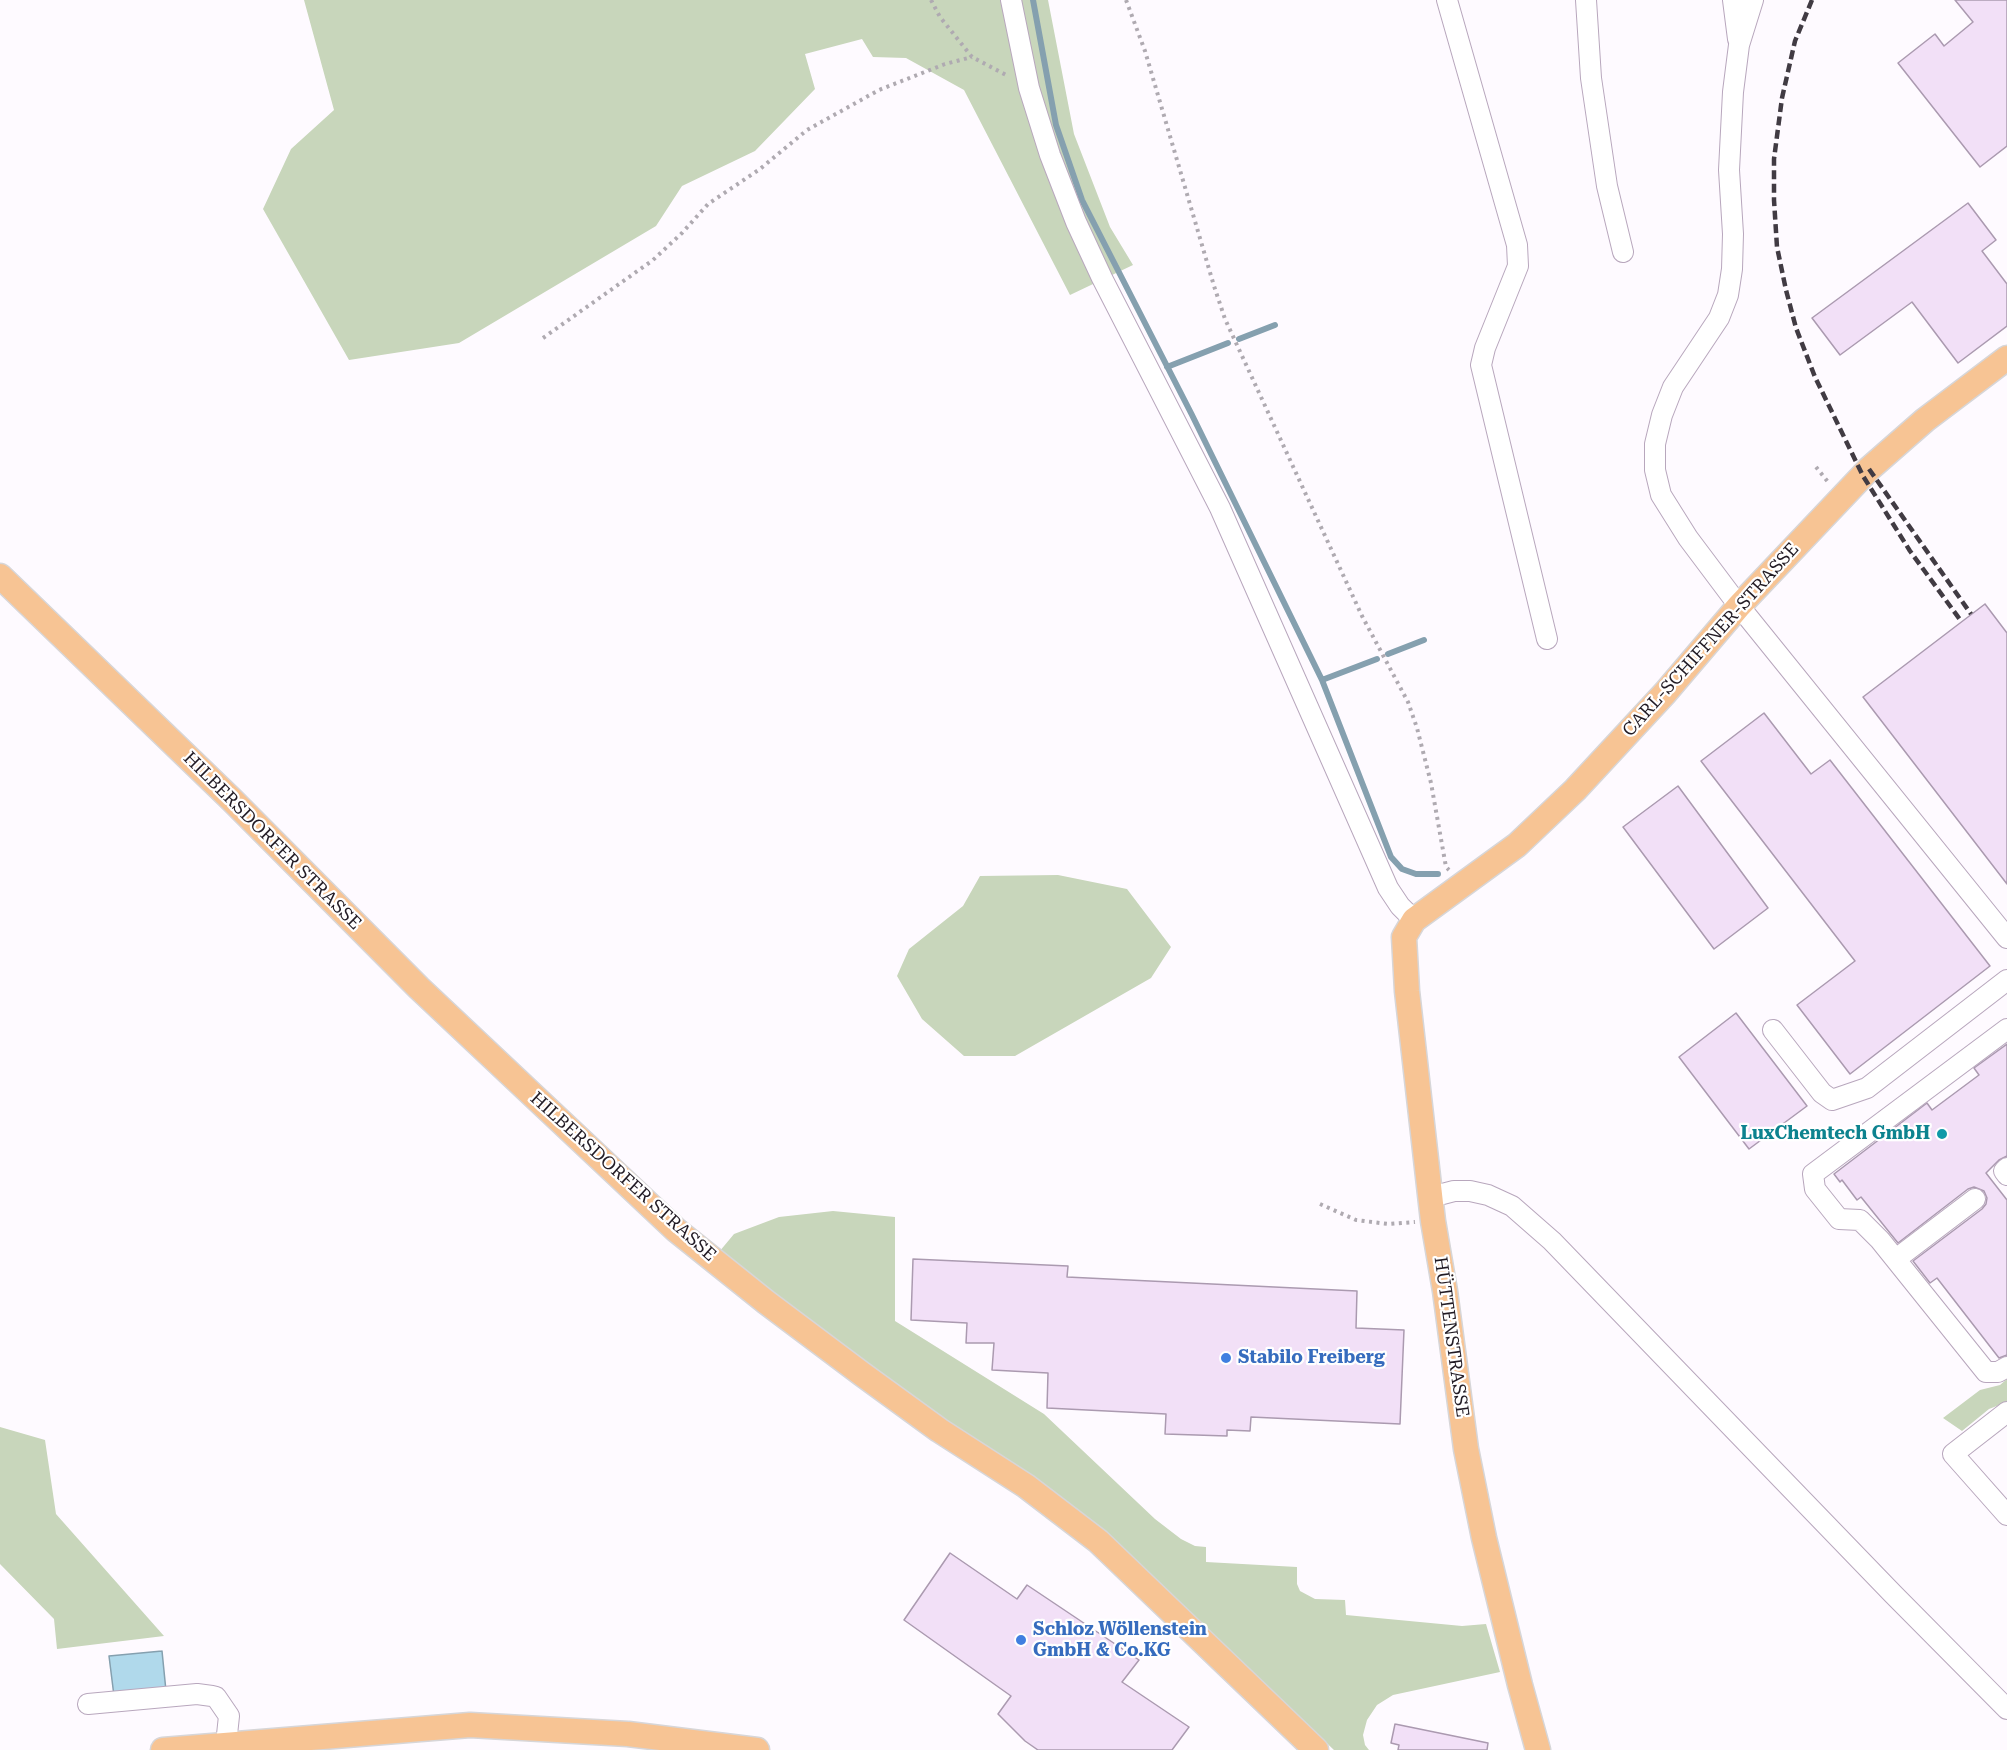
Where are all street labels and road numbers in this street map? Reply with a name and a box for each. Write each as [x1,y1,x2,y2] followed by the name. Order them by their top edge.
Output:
[1618,539,1804,741] street label: CARL-SCHIFFNER-STRASSE
[179,748,365,934] street label: HILBERSDORFER STRASSE
[526,1088,720,1266] street label: HILBERSDORFER STRASSE
[1429,1255,1473,1419] street label: HÜTTENSTRASSE

